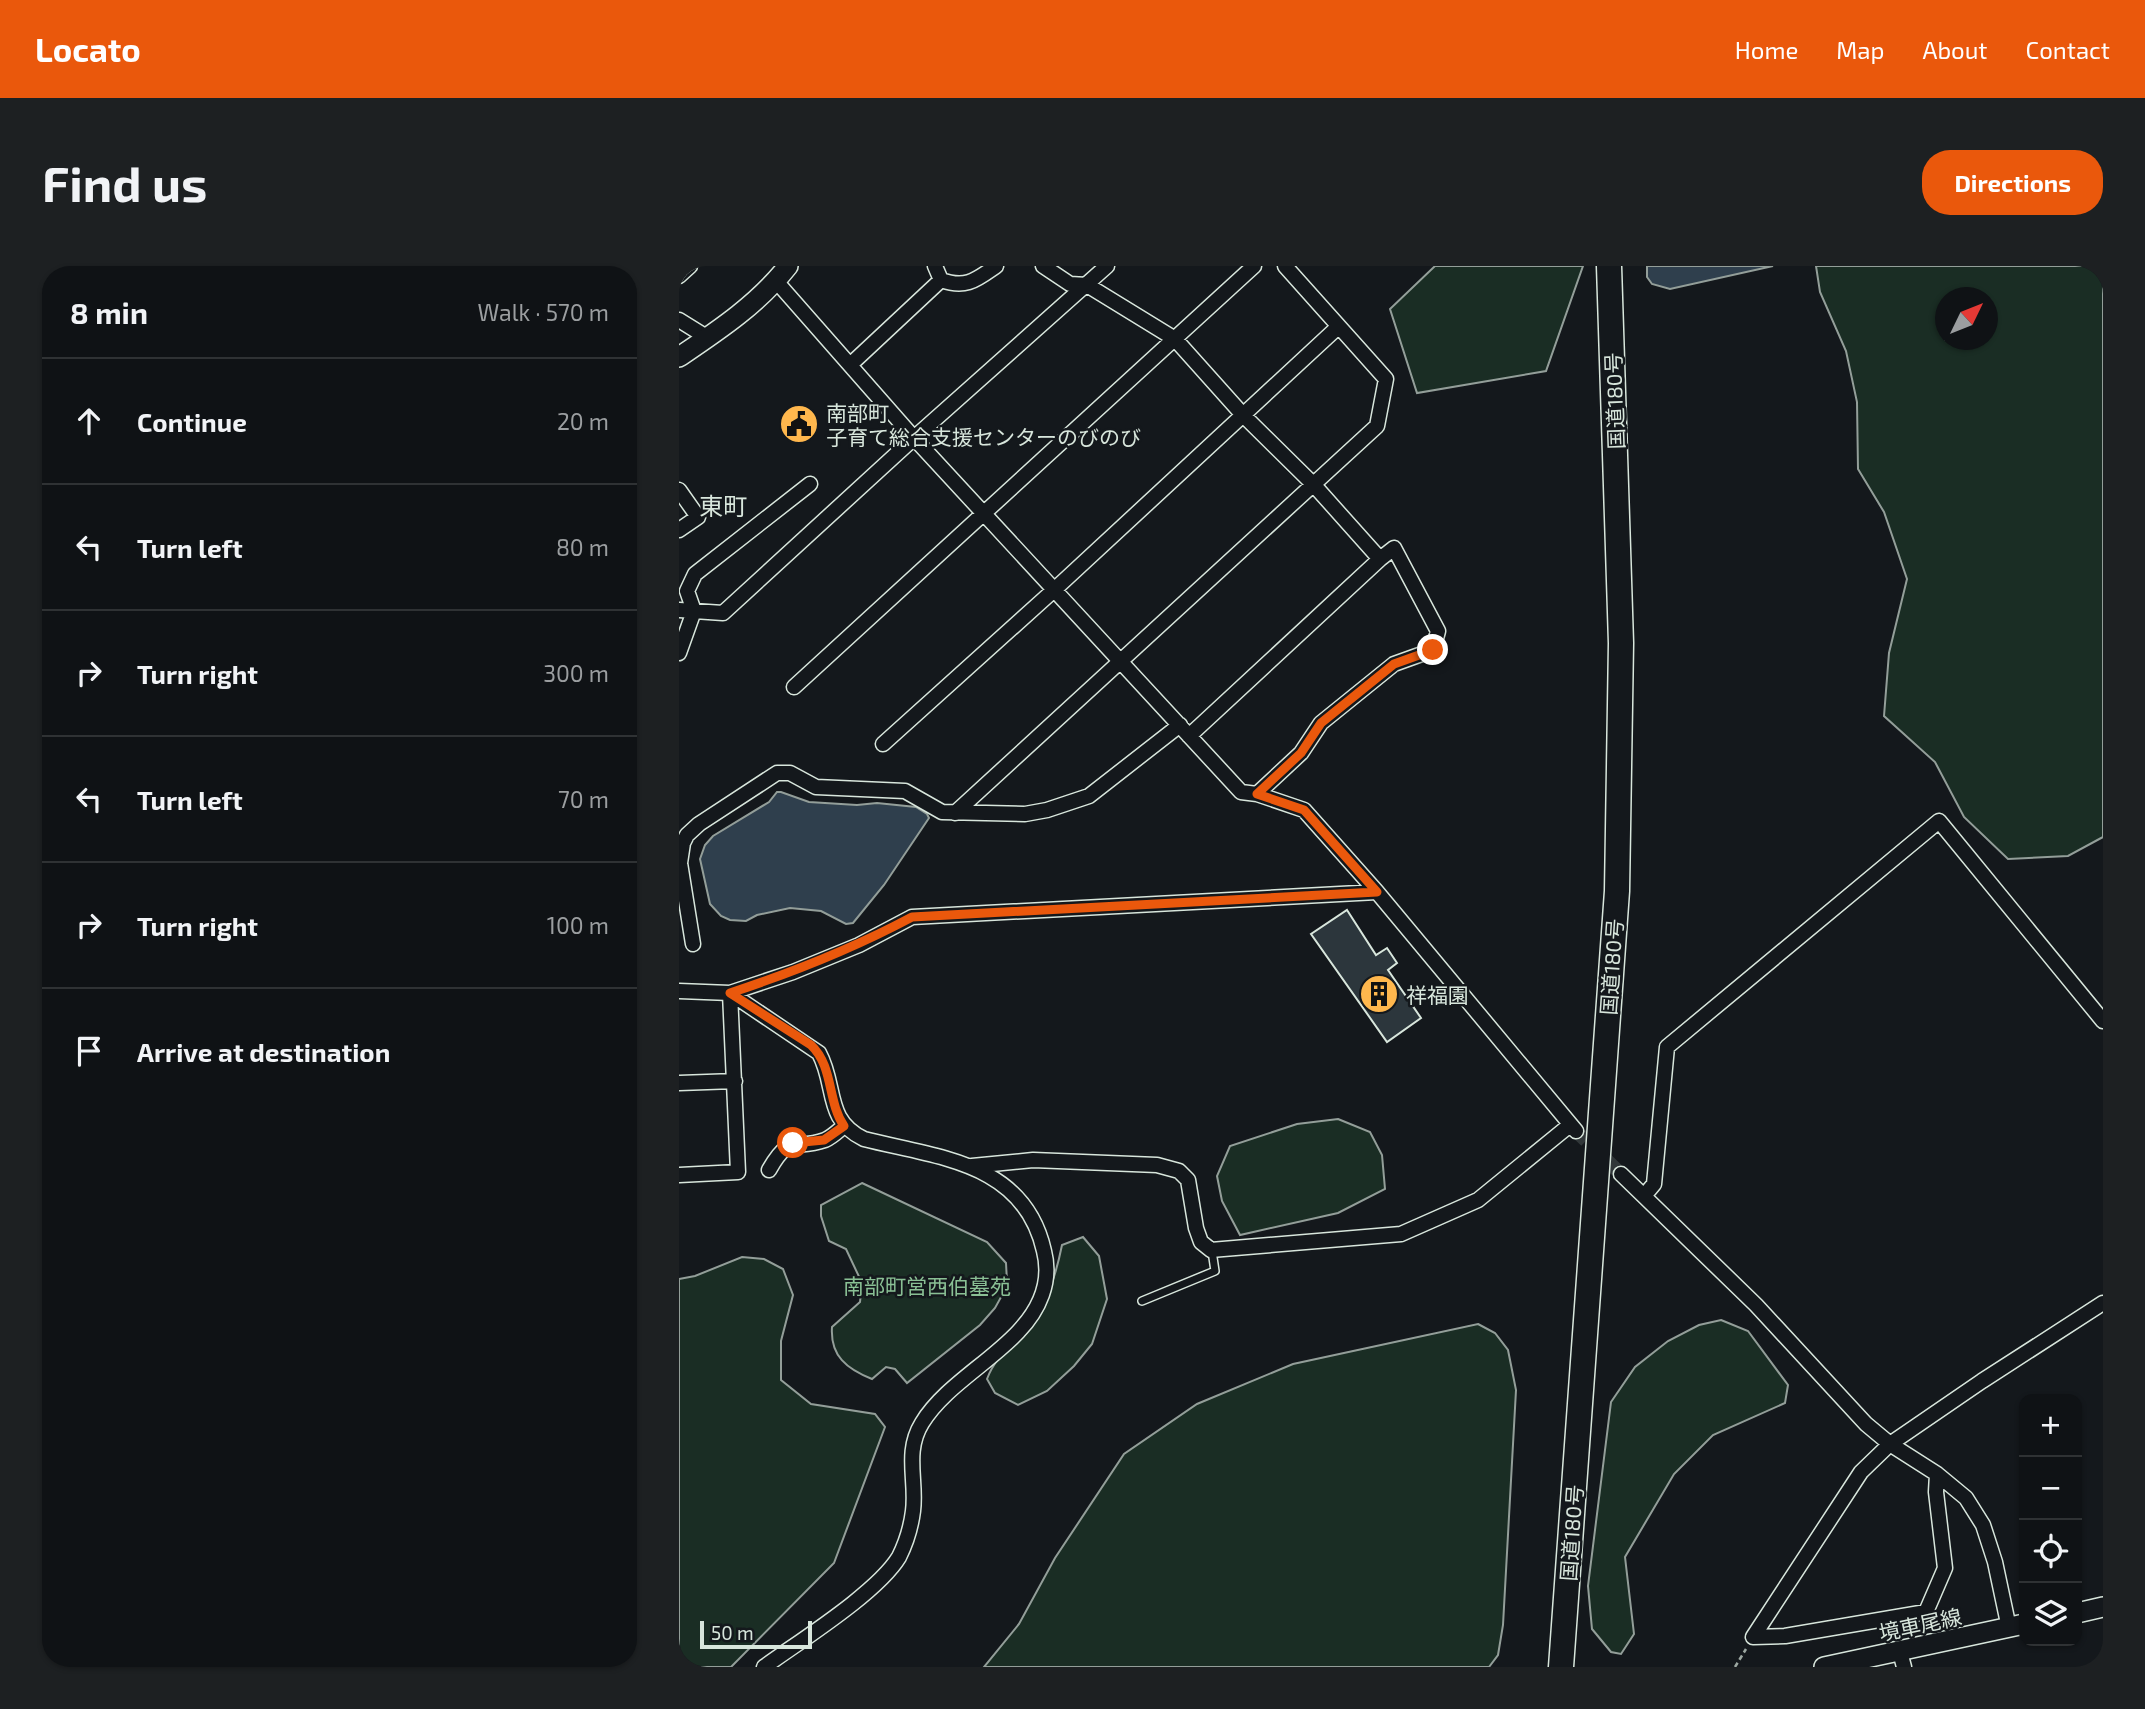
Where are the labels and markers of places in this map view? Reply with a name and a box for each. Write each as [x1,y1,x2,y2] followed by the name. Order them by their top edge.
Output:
[826,400,1141,449] place label: 南部町 子育て総合支援センターのびのび
[778,403,820,445] public building icon: 南部町 子育て総合支援センターのびのび
[1358,973,1400,1015] building icon: 祥福園
[1406,982,1469,1007] place label: 祥福園

